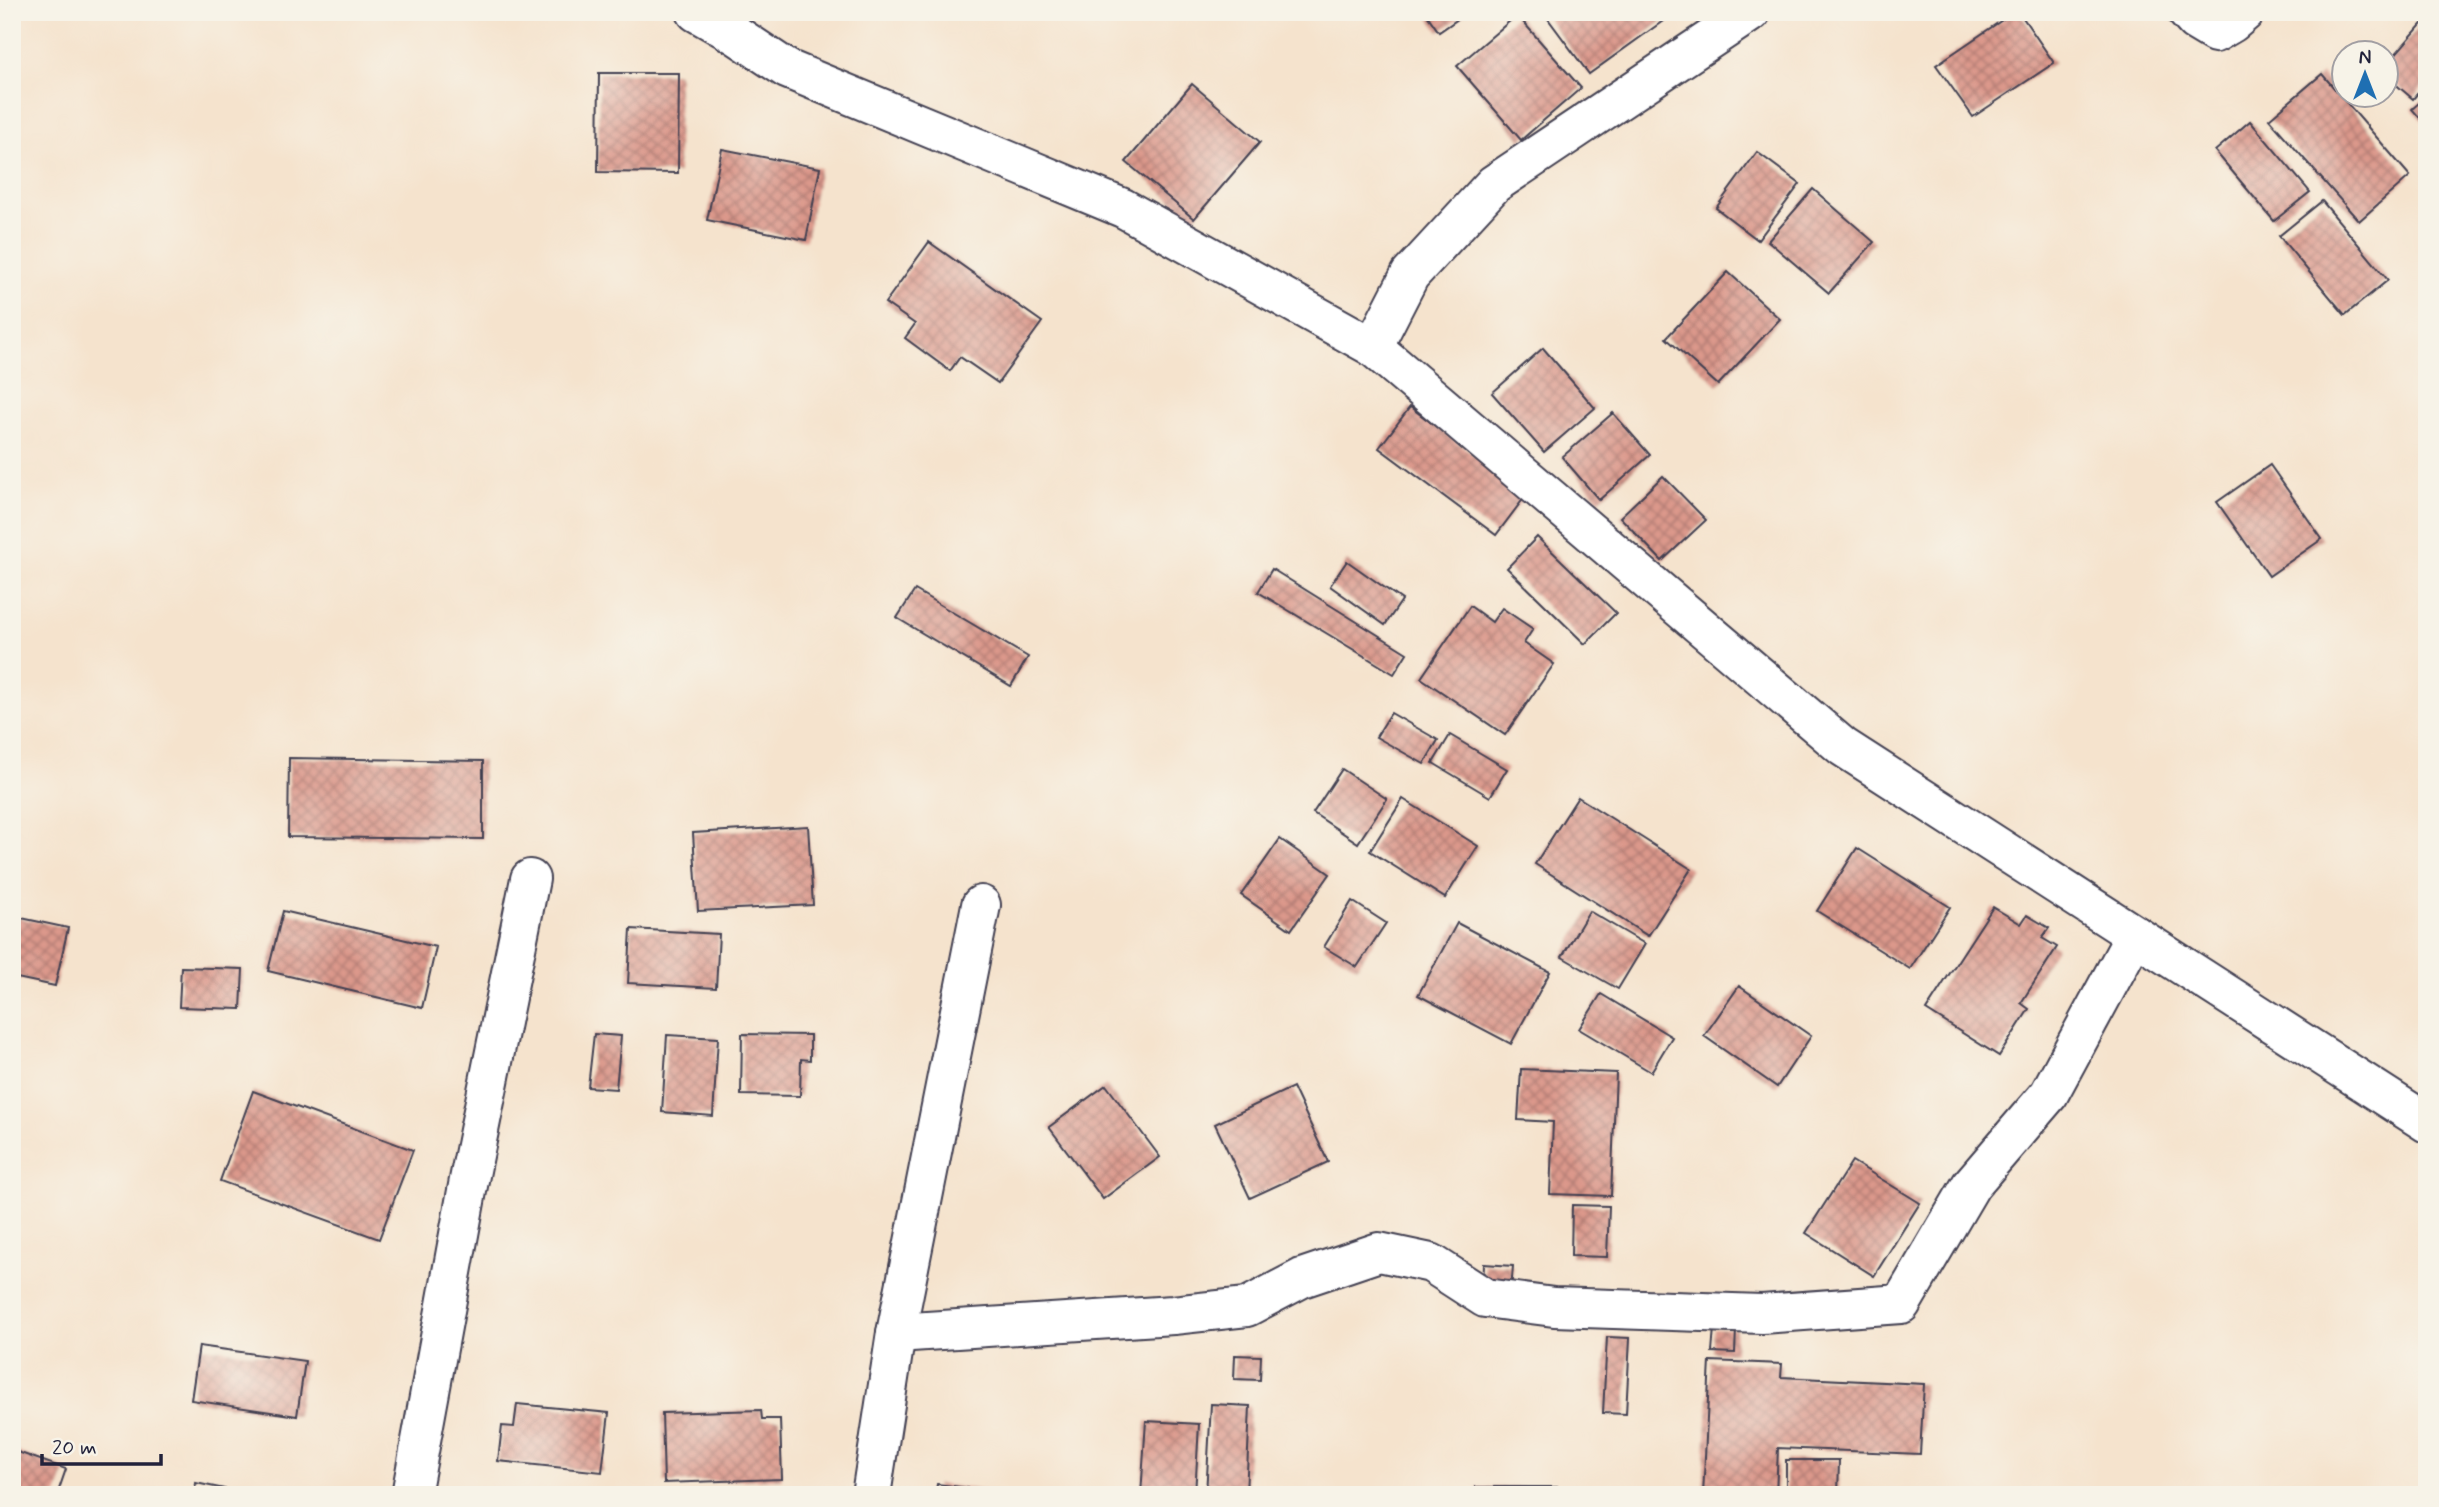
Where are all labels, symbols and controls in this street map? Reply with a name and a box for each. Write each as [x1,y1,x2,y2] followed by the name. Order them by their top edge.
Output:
[2330,38,2400,108] north arrow
[2359,46,2371,71] text: N
[42,1423,161,1467] scale bar
[52,1434,97,1462] text: 20 m

